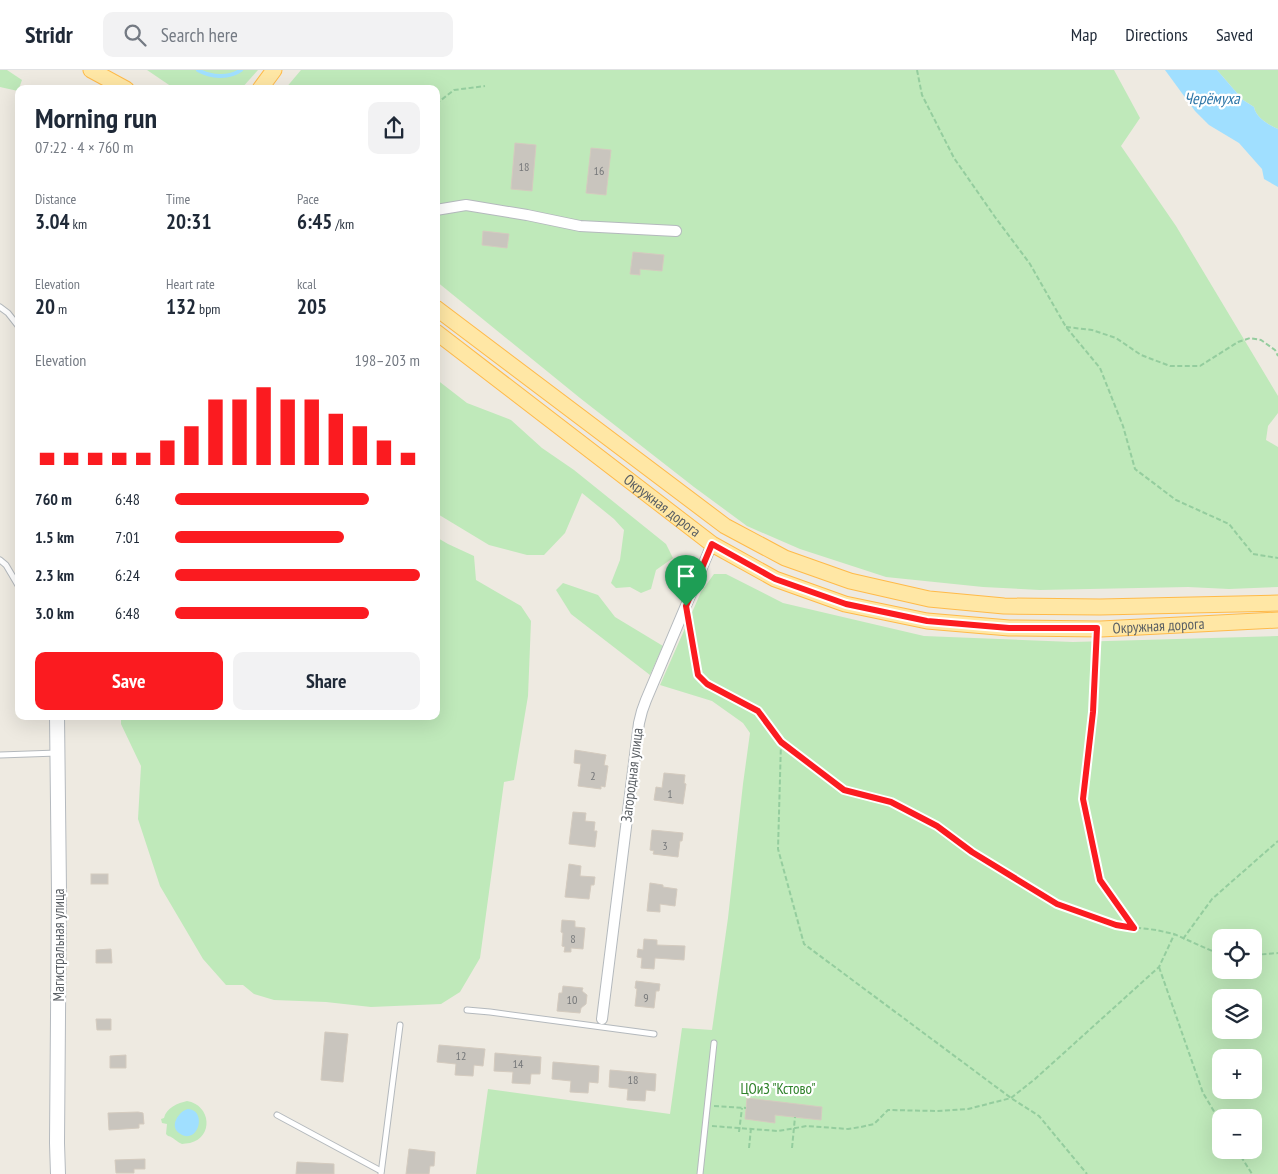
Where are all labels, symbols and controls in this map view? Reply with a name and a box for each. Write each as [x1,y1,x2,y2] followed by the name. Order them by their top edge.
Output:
[103,12,453,57] search box
[25,19,73,50] text: Stridr
[121,21,149,49] icon: search
[161,23,238,47] text: Search here
[1071,23,1097,46] text: Map
[1125,23,1188,46] text: Directions
[1216,23,1253,46] text: Saved
[1184,88,1241,108] water label: Черёмуха
[35,99,157,136] text: Morning run
[368,102,420,154] button: share
[35,137,133,157] text: 07:22 · 4 × 760 m
[519,159,529,174] house number: 18
[594,163,604,178] house number: 16
[35,190,76,208] text: Distance
[166,190,190,208] text: Time
[297,190,319,208] text: Pace
[35,208,70,235] text: 3.04
[166,208,211,235] text: 20:31
[297,208,332,235] text: 6:45
[70,215,87,233] text: km
[332,215,354,233] text: /km
[35,275,80,293] text: Elevation
[166,275,215,293] text: Heart rate
[297,275,316,293] text: kcal
[35,293,55,320] text: 20
[166,293,196,320] text: 132
[297,293,327,320] text: 205
[55,300,67,318] text: m
[196,300,220,318] text: bpm
[35,350,86,370] text: Elevation
[355,350,420,370] text: 198–203 m
[620,470,705,541] street label: Окружная дорога
[35,489,72,509] text: 760 m
[115,489,140,509] text: 6:48
[35,527,74,547] text: 1.5 km
[115,527,140,547] text: 7:01
[665,555,707,606] pin
[672,562,700,590] icon: arrive
[35,565,74,585] text: 2.3 km
[115,565,140,585] text: 6:24
[35,603,74,623] text: 3.0 km
[115,603,140,623] text: 6:48
[1112,614,1205,637] street label: Окружная дорога
[35,652,223,710] button: Save
[233,652,420,710] button: Share
[616,727,647,823] street label: Загородная улица
[590,768,596,783] house number: 2
[667,786,673,801] house number: 1
[662,838,668,853] house number: 3
[49,888,68,1002] street label: Магистральная улица
[1212,929,1262,1159] map controls
[1212,929,1262,979] button: locate
[570,931,576,946] house number: 8
[1212,989,1262,1039] button: layers
[643,990,649,1005] house number: 9
[567,992,577,1007] house number: 10
[456,1048,466,1063] house number: 12
[1212,1049,1262,1099] button: +
[513,1056,524,1071] house number: 14
[628,1072,638,1087] house number: 18
[740,1079,816,1098] park label: ЦОиЗ "Кстово"
[1212,1109,1262,1159] button: −

